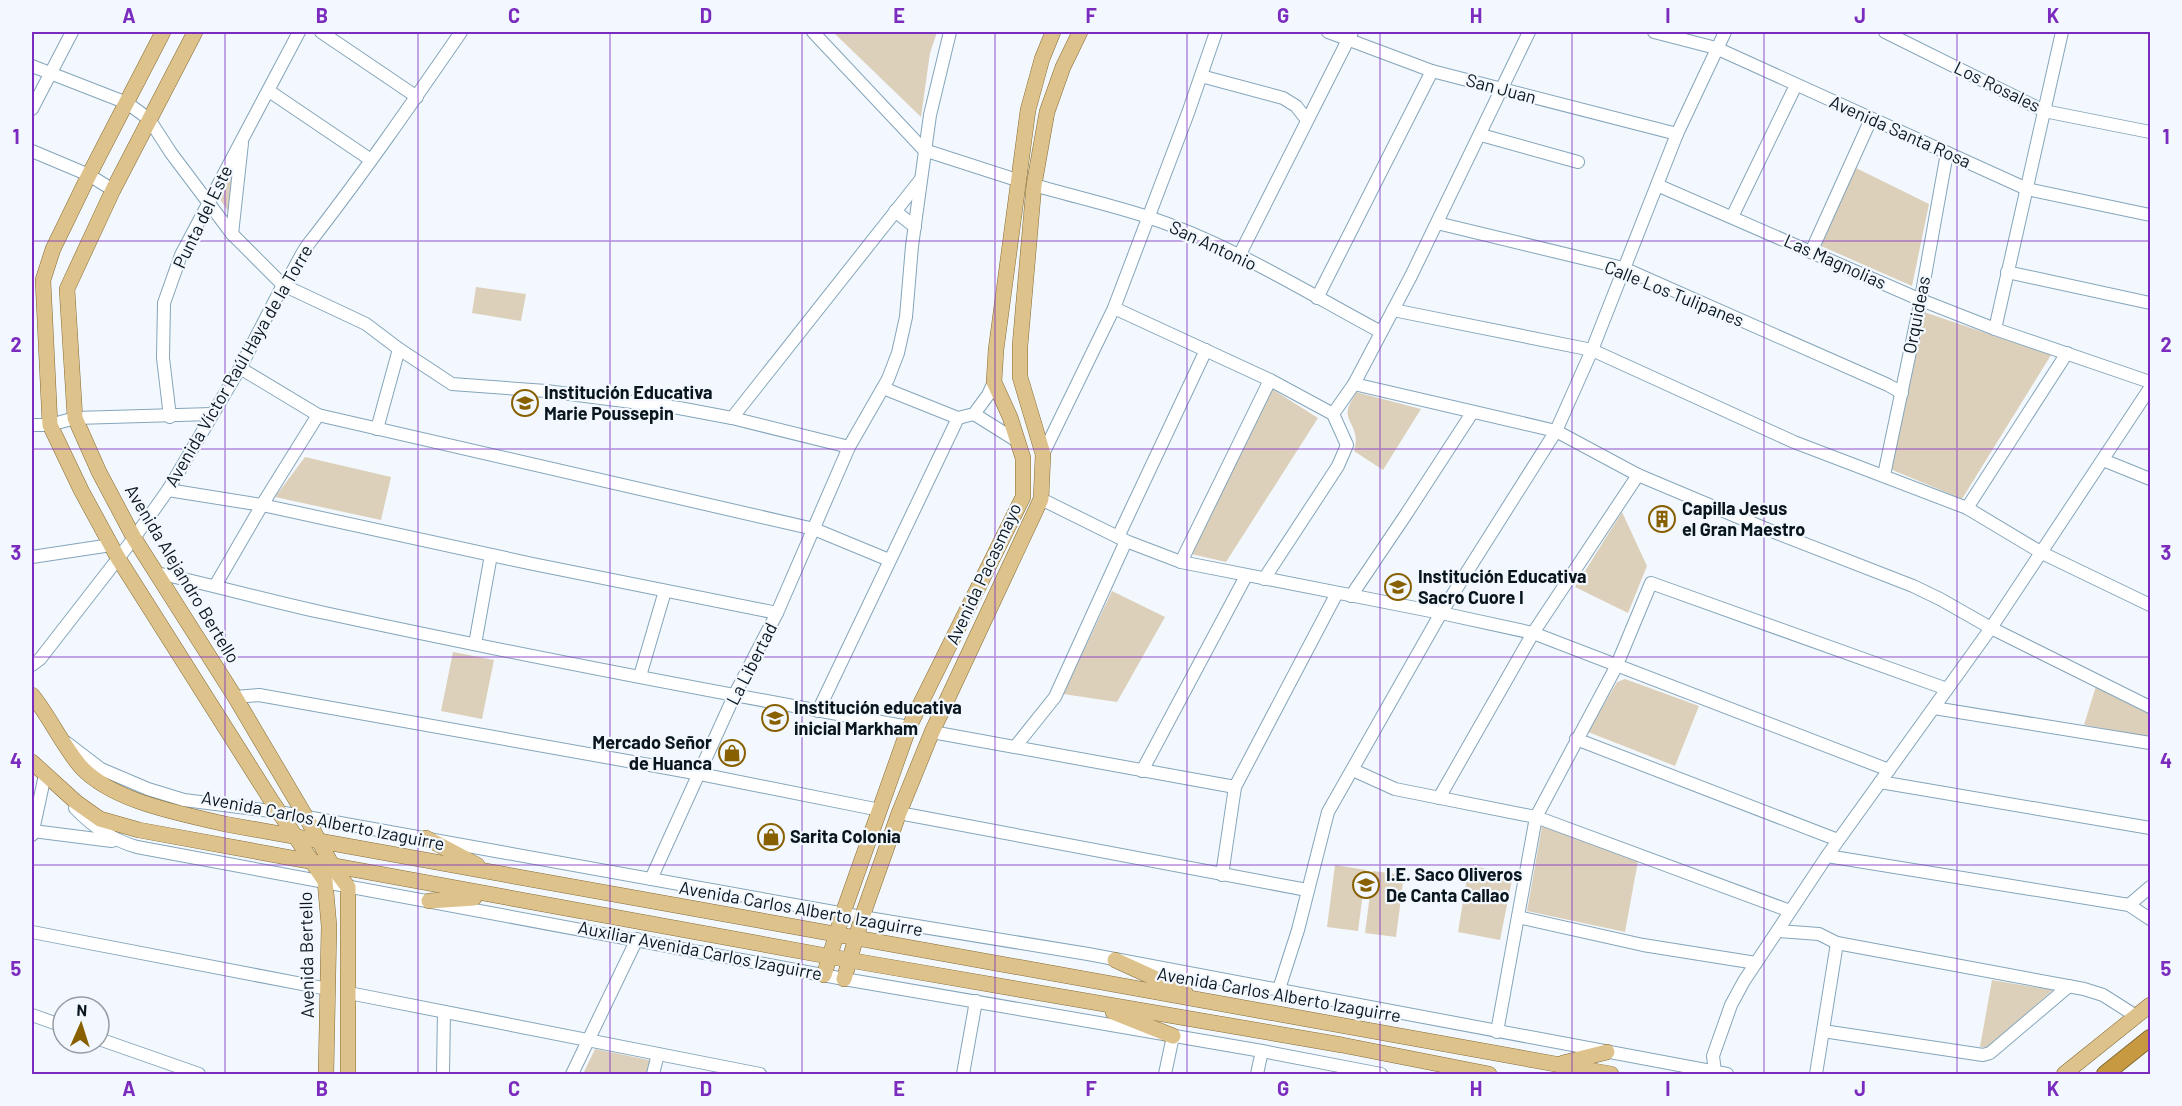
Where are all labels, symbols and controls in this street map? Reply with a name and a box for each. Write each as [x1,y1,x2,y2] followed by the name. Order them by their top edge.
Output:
[122,3,136,27] text: A
[316,3,328,27] text: B
[508,3,520,27] text: C
[700,3,712,27] text: D
[893,3,905,27] text: E
[1085,3,1097,27] text: F
[1277,3,1289,27] text: G
[1470,3,1482,27] text: H
[1665,3,1671,27] text: I
[1854,3,1866,27] text: J
[2047,3,2060,27] text: K
[1951,56,2044,116] street label: Los Rosales
[1464,68,1539,108] street label: San Juan
[1826,90,1975,172] street label: Avenida Santa Rosa
[12,124,20,148] text: 1
[2162,124,2170,148] text: 1
[168,161,237,272] street label: Punta del Este
[1166,215,1261,275] street label: San Antonio
[1781,229,1890,293] street label: Las Magnolias
[160,240,317,491] street label: Avenida Víctor Raúl Haya de la Torre
[1601,255,1747,331] street label: Calle Los Tulipanes
[1898,274,1934,356] street label: Orquideas
[10,332,22,356] text: 2
[2160,332,2172,356] text: 2
[544,381,713,424] place label: Institución Educativa Marie Poussepin
[510,388,540,418] school or university icon: Institución Educativa Marie Poussepin
[121,480,245,667] street label: Avenida Alejandro Bertello
[1682,497,1805,540] place label: Capilla Jesus el Gran Maestro
[941,499,1026,648] street label: Avenida Pacasmayo
[1647,504,1677,534] building icon: Capilla Jesus el Gran Maestro
[11,540,21,564] text: 3
[2161,540,2171,564] text: 3
[1418,565,1587,608] place label: Institución Educativa Sacro Cuore I
[1383,572,1413,602] school or university icon: Institución Educativa Sacro Cuore I
[721,619,781,708] street label: La Libertad
[794,696,962,739] place label: Institución educativa inicial Markham
[760,703,790,733] school or university icon: Institución educativa inicial Markham
[592,731,712,774] place label: Mercado Señor de Huanca
[717,738,747,768] shop icon: Mercado Señor de Huanca
[10,748,22,772] text: 4
[2160,748,2172,772] text: 4
[200,786,447,854] street label: Avenida Carlos Alberto Izaguirre
[756,822,786,852] shop icon: Sarita Colonia
[790,825,901,847] place label: Sarita Colonia
[1386,863,1522,906] place label: I.E. Saco Oliveros De Canta Callao
[1351,870,1381,900] school or university icon: I.E. Saco Oliveros De Canta Callao
[678,876,925,940] street label: Avenida Carlos Alberto Izaguirre
[294,891,318,1019] street label: Avenida Bertello
[576,916,824,984] street label: Auxiliar Avenida Carlos Izaguirre
[11,956,22,980] text: 5
[2161,956,2172,980] text: 5
[1156,962,1403,1026] street label: Avenida Carlos Alberto Izaguirre
[51,995,111,1055] north arrow
[76,1000,88,1019] text: N
[122,1076,136,1100] text: A
[316,1076,328,1100] text: B
[508,1076,520,1100] text: C
[700,1076,712,1100] text: D
[893,1076,905,1100] text: E
[1085,1076,1097,1100] text: F
[1277,1076,1289,1100] text: G
[1470,1076,1482,1100] text: H
[1665,1076,1671,1100] text: I
[1854,1076,1866,1100] text: J
[2047,1076,2060,1100] text: K

